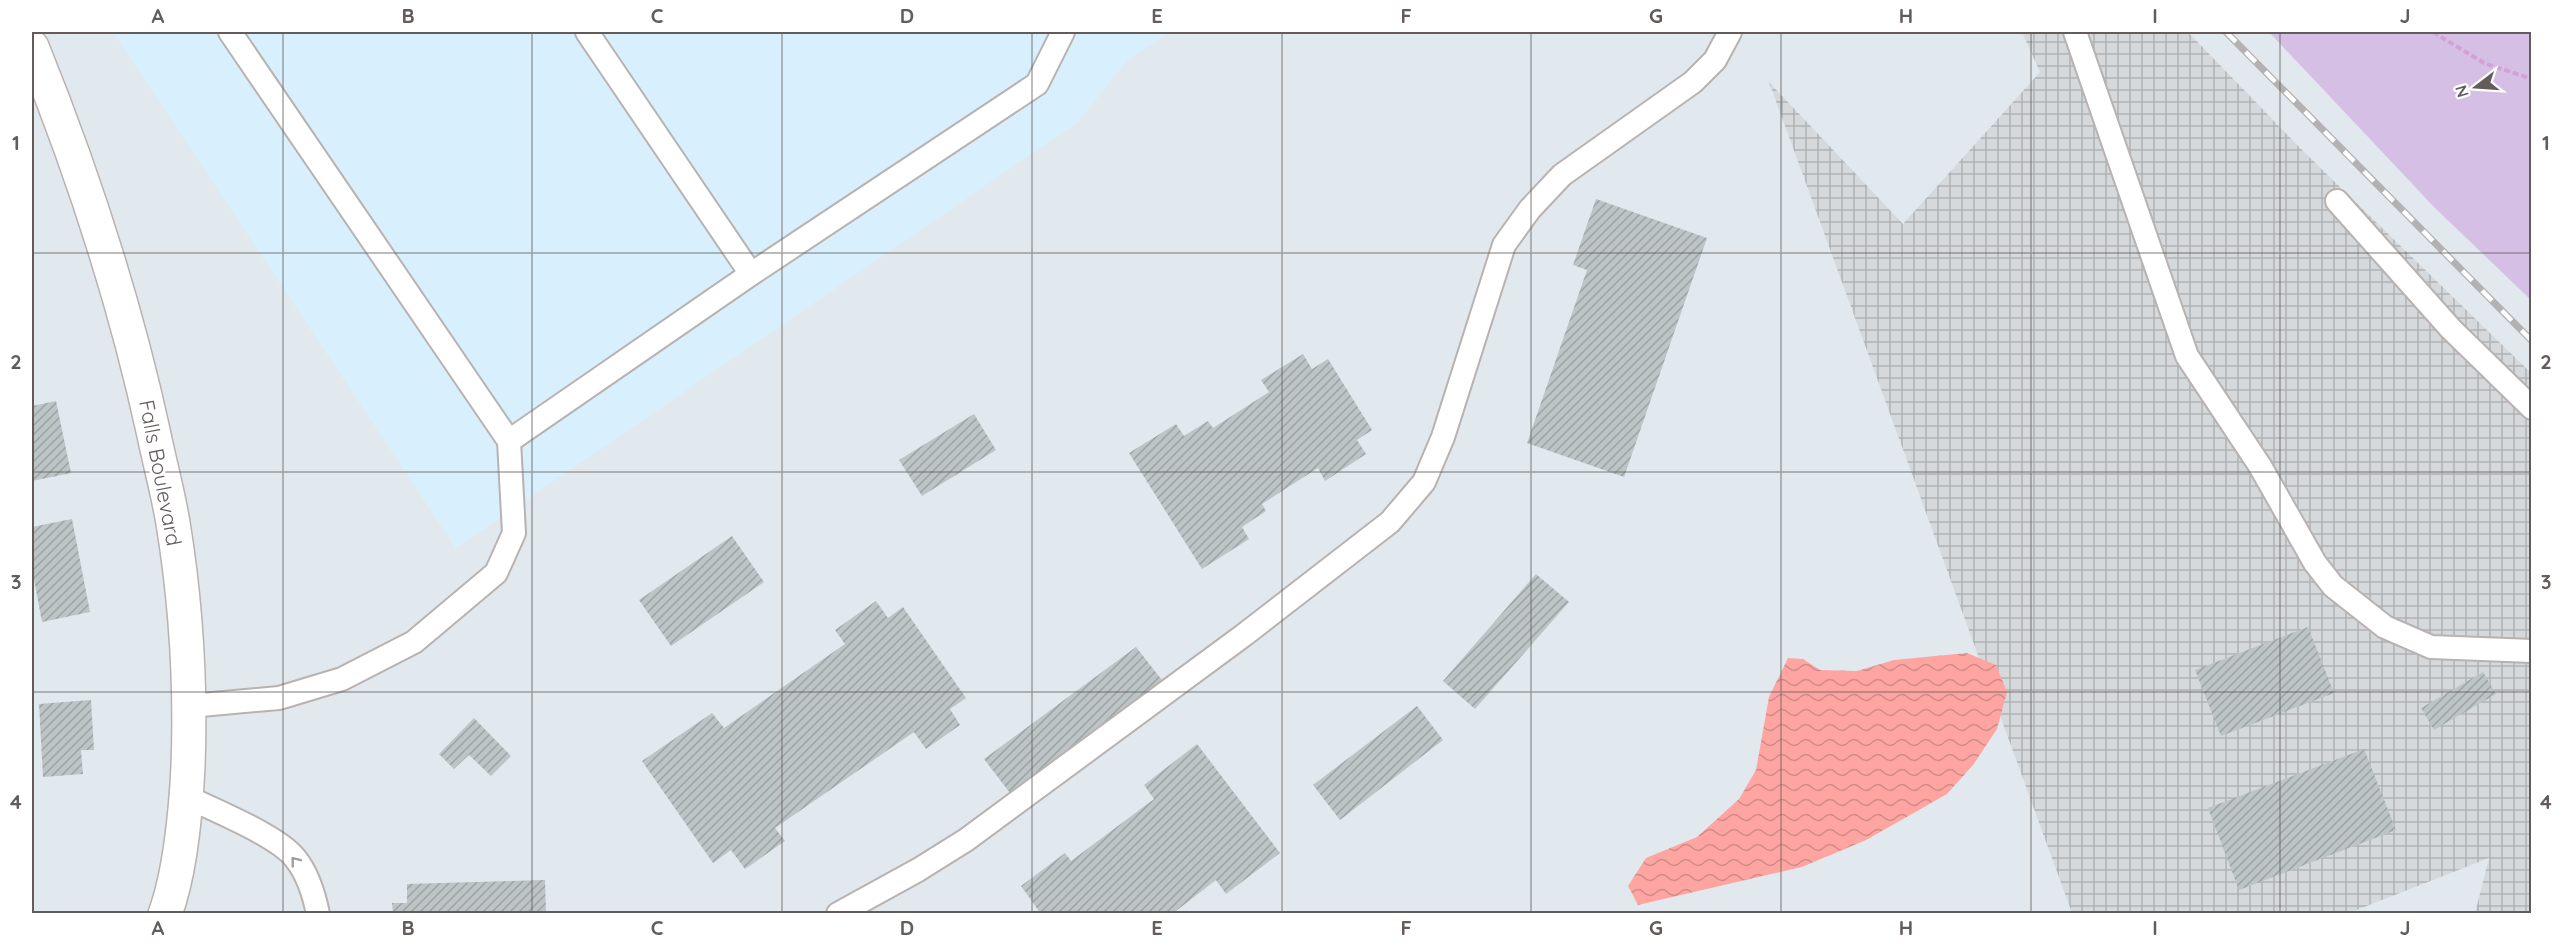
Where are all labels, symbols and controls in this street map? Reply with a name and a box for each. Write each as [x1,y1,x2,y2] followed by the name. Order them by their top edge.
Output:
[152,3,165,28] text: A
[401,3,415,28] text: B
[651,3,664,28] text: C
[900,3,914,28] text: D
[1151,3,1163,28] text: E
[1400,3,1412,28] text: F
[1649,3,1663,28] text: G
[1899,3,1913,28] text: H
[2152,3,2158,28] text: I
[2399,3,2411,28] text: J
[2446,57,2506,117] north arrow
[2450,83,2473,100] text: N
[12,130,20,155] text: 1
[2542,130,2550,155] text: 1
[10,349,22,374] text: 2
[2540,349,2552,374] text: 2
[134,398,188,548] street label: Falls Boulevard
[11,569,21,594] text: 3
[2541,569,2551,594] text: 3
[10,789,22,814] text: 4
[2540,789,2552,814] text: 4
[292,857,303,868] one-way arrow
[152,915,165,940] text: A
[401,915,415,940] text: B
[651,915,664,940] text: C
[900,915,914,940] text: D
[1151,915,1163,940] text: E
[1400,915,1412,940] text: F
[1649,915,1663,940] text: G
[1899,915,1913,940] text: H
[2152,915,2158,940] text: I
[2399,915,2411,940] text: J

